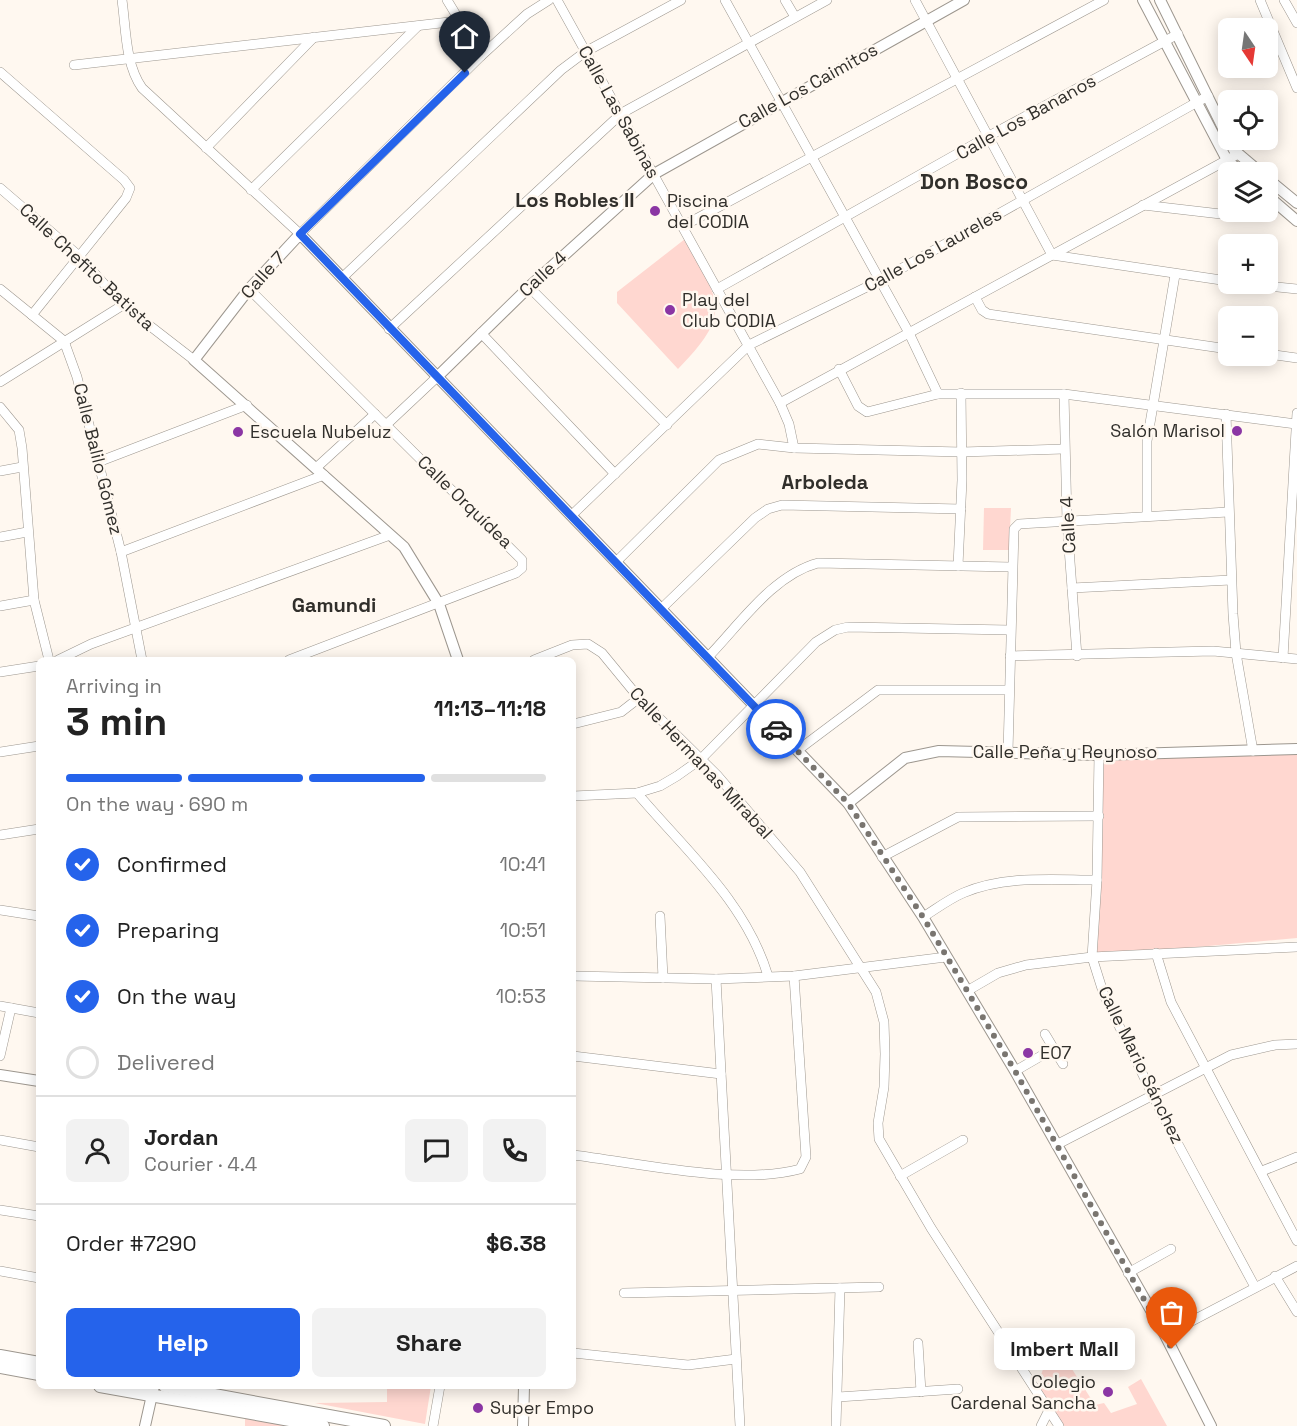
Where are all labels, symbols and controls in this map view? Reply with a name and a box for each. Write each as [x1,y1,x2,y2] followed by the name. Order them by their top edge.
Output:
[439,11,490,73] pin
[1218,18,1278,78] north arrow
[1218,18,1278,366] map controls
[448,20,481,53] icon: home
[734,38,881,133] street label: Calle Los Caimitos
[573,41,665,182] street label: Calle Las Sabinas
[952,69,1100,165] street label: Calle Los Bananos
[1218,90,1278,150] button: locate
[1218,162,1278,222] button: layers
[920,168,1028,195] district label: Don Bosco
[515,187,635,213] district label: Los Robles II
[667,189,749,233] place label: Piscina del CODIA
[15,198,160,335] street label: Calle Chefito Batista
[860,202,1006,297] street label: Calle Los Laureles
[648,204,662,218] marker: Piscina del CODIA
[1218,234,1278,294] button: +
[235,246,290,303] street label: Calle 7
[514,246,571,302] street label: Calle 4
[682,288,776,332] place label: Play del Club CODIA
[663,303,677,317] marker: Play del Club CODIA
[1218,306,1278,366] button: −
[69,381,128,537] street label: Calle Balilo Gómez
[1110,419,1225,442] place label: Salón Marisol
[250,420,391,443] place label: Escuela Nubeluz
[1230,424,1244,438] marker: Salón Marisol
[231,425,245,439] marker: Escuela Nubeluz
[413,450,518,553] street label: Calle Orquídea
[782,469,869,495] district label: Arboleda
[1055,496,1080,554] street label: Calle 4
[292,592,376,618] district label: Gamundi
[66,673,162,699] text: Arriving in
[625,682,778,844] street label: Calle Hermanas Mirabal
[434,694,546,722] text: 11:13–11:18
[66,697,167,746] text: 3 min
[746,699,806,759] courier
[760,713,793,746] icon: car
[973,740,1157,763] street label: Calle Peña y Reynoso
[66,791,248,817] text: On the way · 690 m
[66,848,99,881] icon: check
[117,850,227,878] text: Confirmed
[499,851,546,877] text: 10:41
[66,914,99,947] icon: check
[117,916,219,944] text: Preparing
[500,917,546,943] text: 10:51
[66,980,99,1013] icon: check
[117,982,236,1010] text: On the way
[1093,982,1190,1147] street label: Calle Mario Sánchez
[496,983,546,1009] text: 10:53
[1040,1041,1072,1064] place label: E07
[1021,1046,1035,1060] marker: E07
[117,1048,215,1076] text: Delivered
[66,1119,129,1182] button: person
[405,1119,468,1182] button: chat
[483,1119,546,1182] button: phone
[144,1123,219,1151] text: Jordan
[144,1151,257,1177] text: Courier · 4.4
[66,1229,197,1257] text: Order #7290
[486,1229,546,1257] text: $6.38
[1146,1287,1197,1349] pin
[1155,1296,1188,1329] icon: bag
[66,1308,300,1377] button: Help
[312,1308,546,1377] button: Share
[995,1328,1136,1370] callout: Imbert Mall
[1010,1336,1119,1362] text: Imbert Mall
[950,1370,1096,1414] place label: Colegio Cardenal Sancha
[1101,1385,1115,1399] marker: Colegio Cardenal Sancha
[490,1396,594,1419] place label: Super Empo
[471,1401,485,1415] marker: Super Empo

